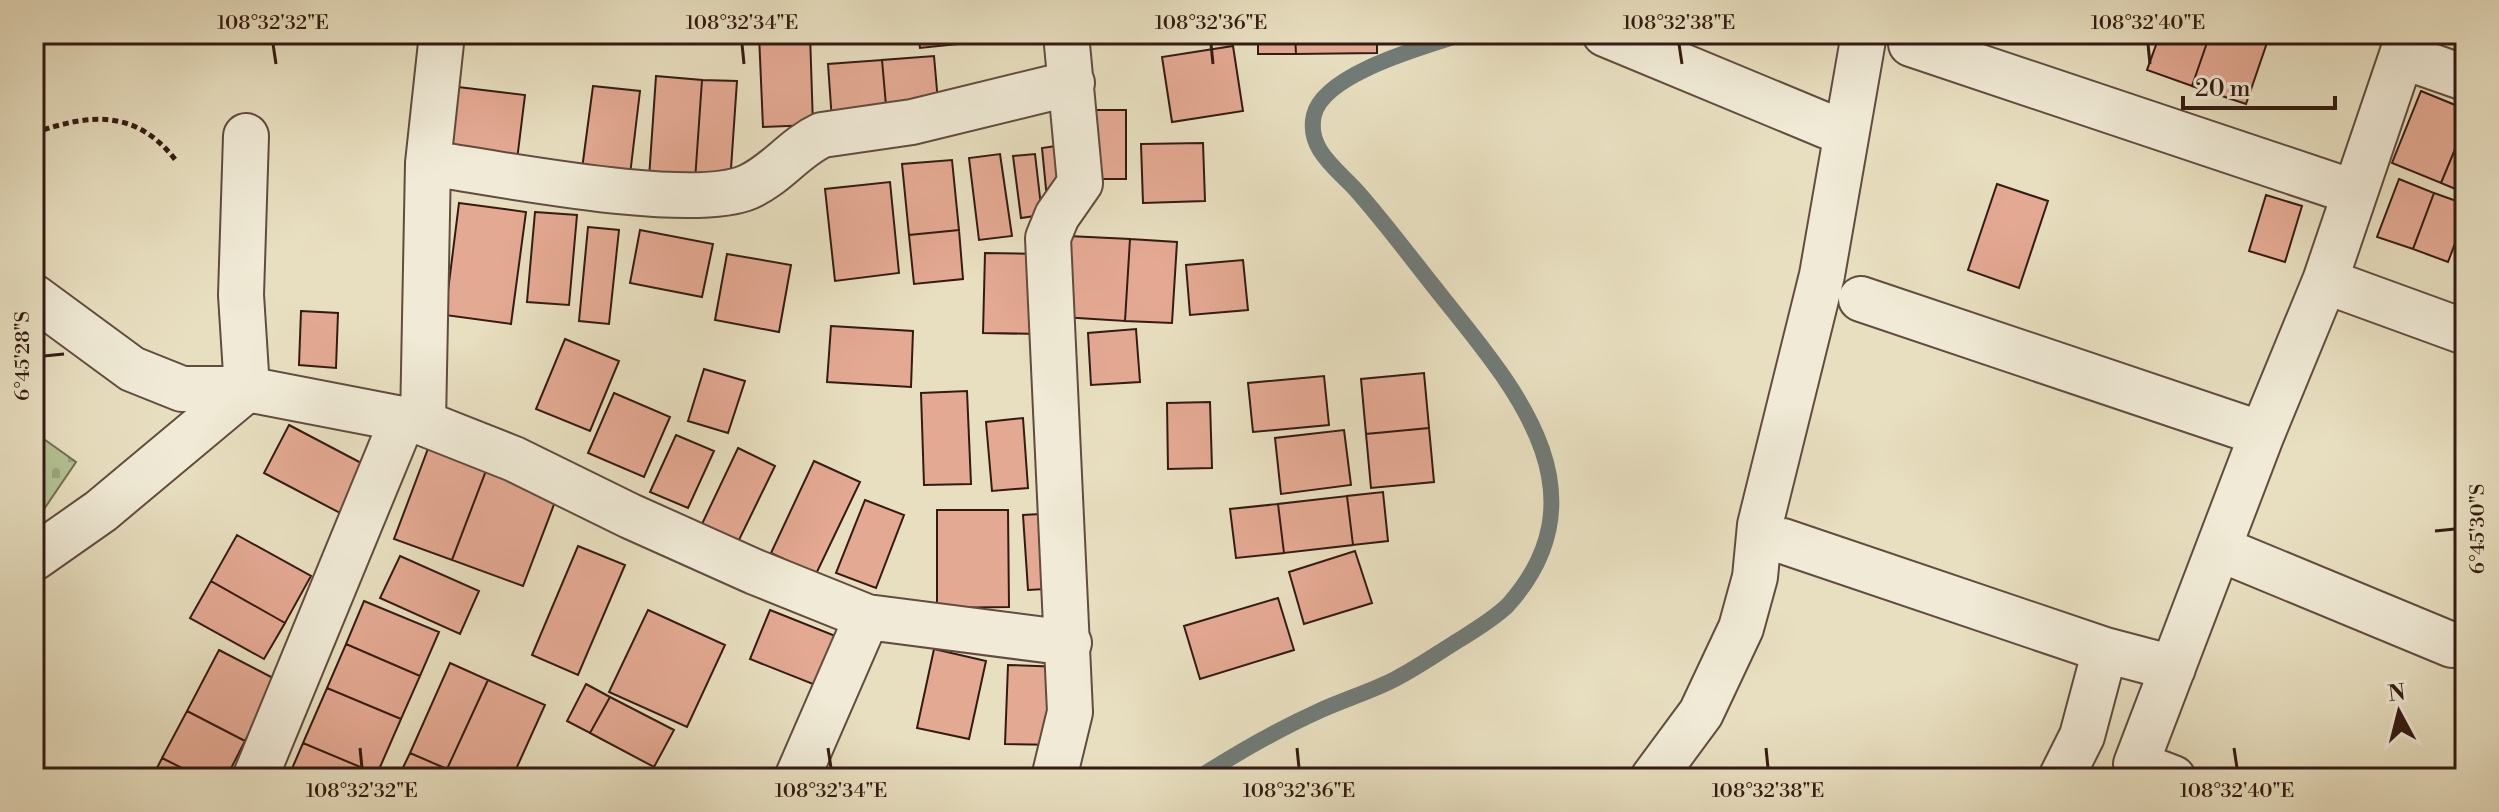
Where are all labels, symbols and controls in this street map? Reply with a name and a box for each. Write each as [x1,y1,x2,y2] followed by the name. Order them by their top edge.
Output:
[217,11,329,36] text: 108°32'32"E
[686,11,798,36] text: 108°32'34"E
[1155,11,1267,36] text: 108°32'36"E
[1623,11,1735,36] text: 108°32'38"E
[2091,11,2205,36] text: 108°32'40"E
[2183,60,2335,110] scale bar
[2195,74,2251,104] text: 20 m
[11,311,36,401] text: 6°45'28"S
[2466,484,2491,574] text: 6°45'30"S
[2359,672,2439,752] north arrow
[2386,679,2408,708] text: N
[306,779,418,804] text: 108°32'32"E
[775,779,887,804] text: 108°32'34"E
[1243,779,1355,804] text: 108°32'36"E
[1712,779,1824,804] text: 108°32'38"E
[2180,779,2294,804] text: 108°32'40"E

